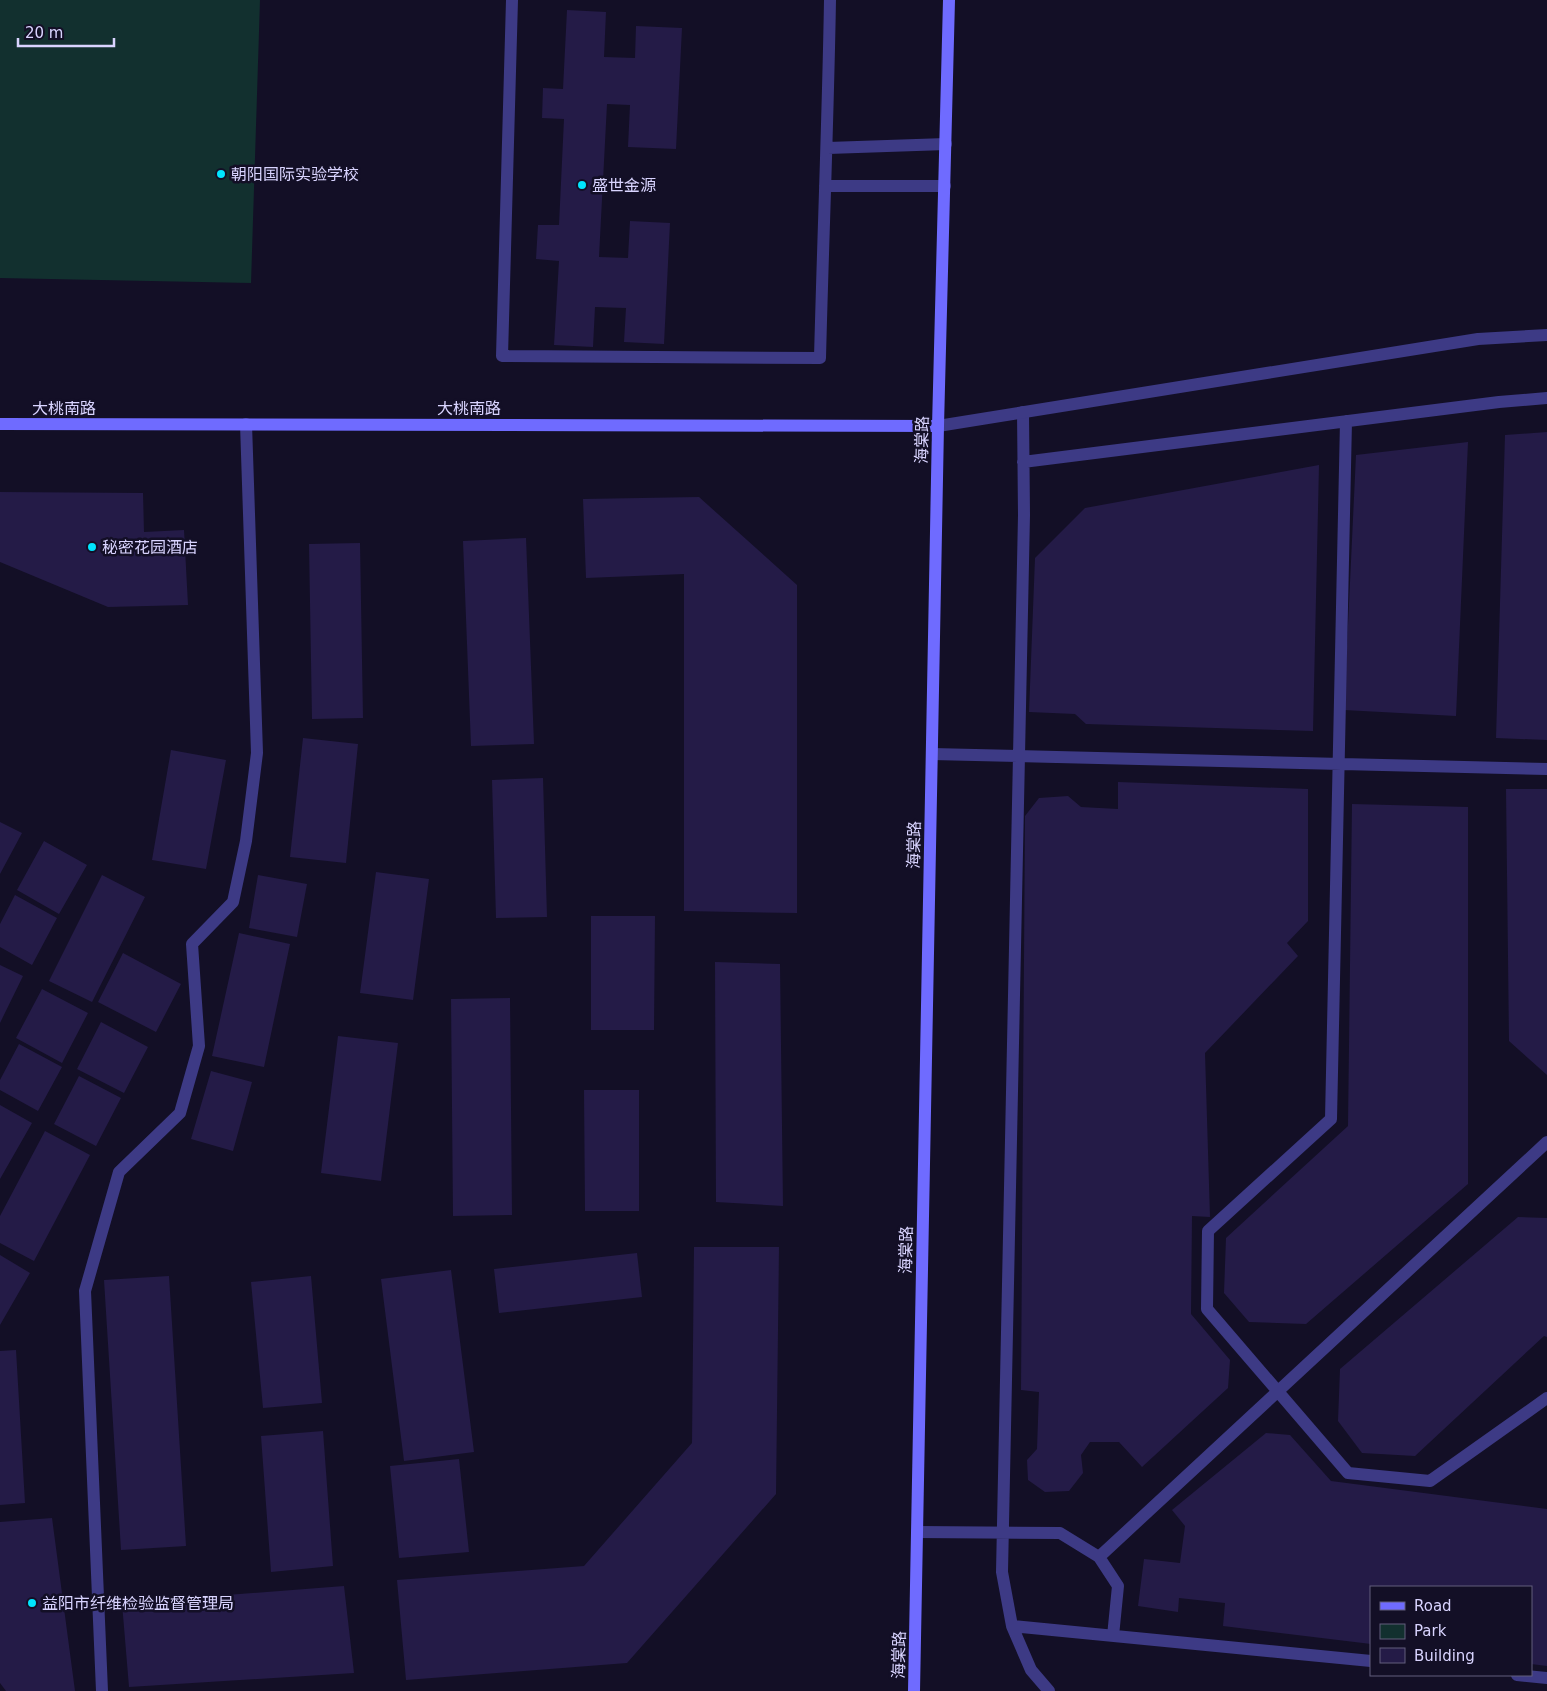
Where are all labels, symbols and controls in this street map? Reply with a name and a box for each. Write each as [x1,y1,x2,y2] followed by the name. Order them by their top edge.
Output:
[18,15,114,47] scale bar
[25,24,63,42] text: 20 m
[231,165,359,184] place label: 朝阳国际实验学校
[215,168,227,180] marker: 朝阳国际实验学校
[592,176,656,195] place label: 盛世金源
[576,179,588,191] marker: 盛世金源
[32,399,96,418] street label: 大桃南路
[437,399,501,418] street label: 大桃南路
[912,416,932,464] street label: 海棠路
[102,538,198,557] place label: 秘密花园酒店
[86,541,98,553] marker: 秘密花园酒店
[904,821,924,869] street label: 海棠路
[896,1226,916,1274] street label: 海棠路
[1370,1586,1532,1676] legend
[42,1594,234,1613] place label: 益阳市纤维检验监督管理局
[26,1597,38,1609] marker: 益阳市纤维检验监督管理局
[1414,1597,1452,1615] text: Road
[1414,1622,1447,1640] text: Park
[889,1631,909,1679] street label: 海棠路
[1414,1647,1475,1665] text: Building

